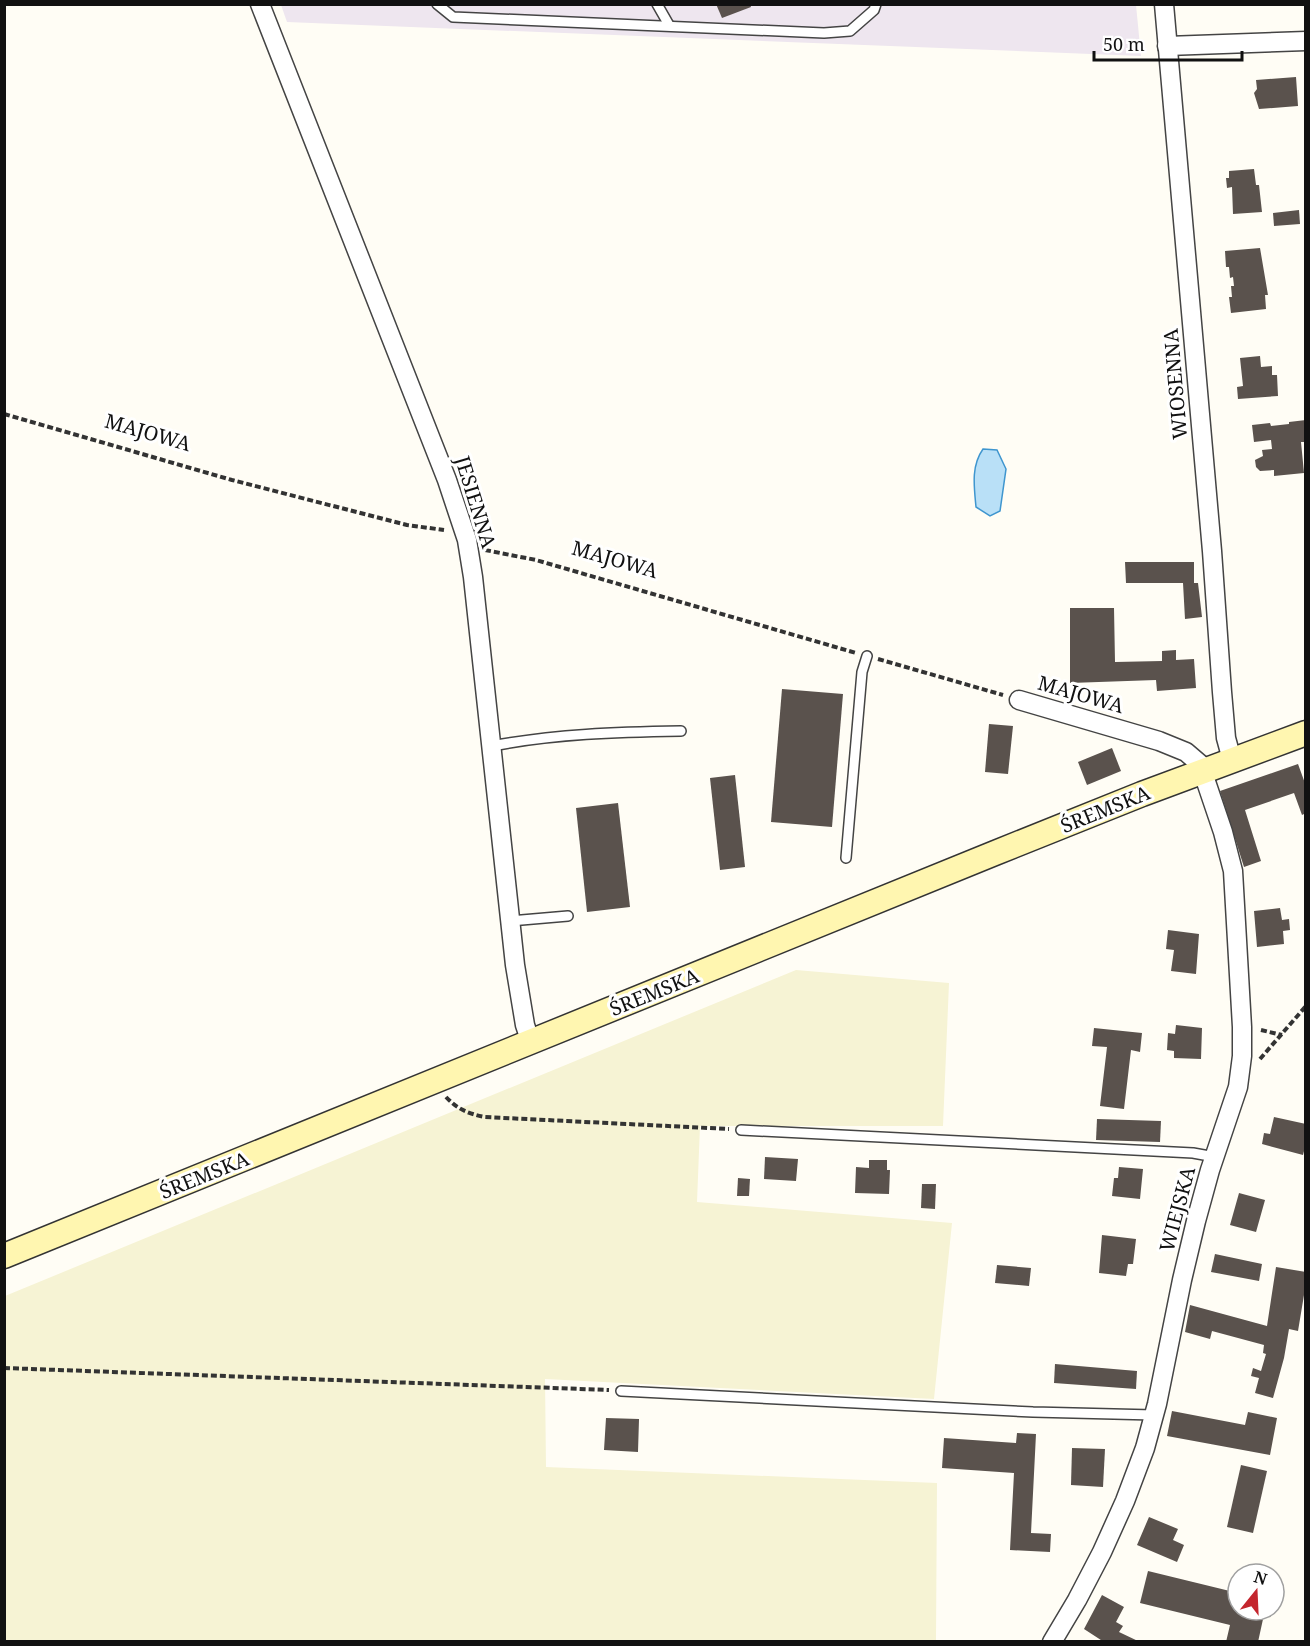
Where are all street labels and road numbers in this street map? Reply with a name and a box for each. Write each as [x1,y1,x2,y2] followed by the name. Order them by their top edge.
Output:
[1157,327,1193,441] street label: WIOSENNA
[102,407,195,457] street label: MAJOWA
[449,452,503,552] street label: JESIENNA
[569,534,662,584] street label: MAJOWA
[1035,669,1128,719] street label: MAJOWA
[1056,779,1155,839] street label: ŚREMSKA
[605,962,704,1022] street label: ŚREMSKA
[155,1145,254,1205] street label: ŚREMSKA
[1153,1163,1202,1254] street label: WIEJSKA

